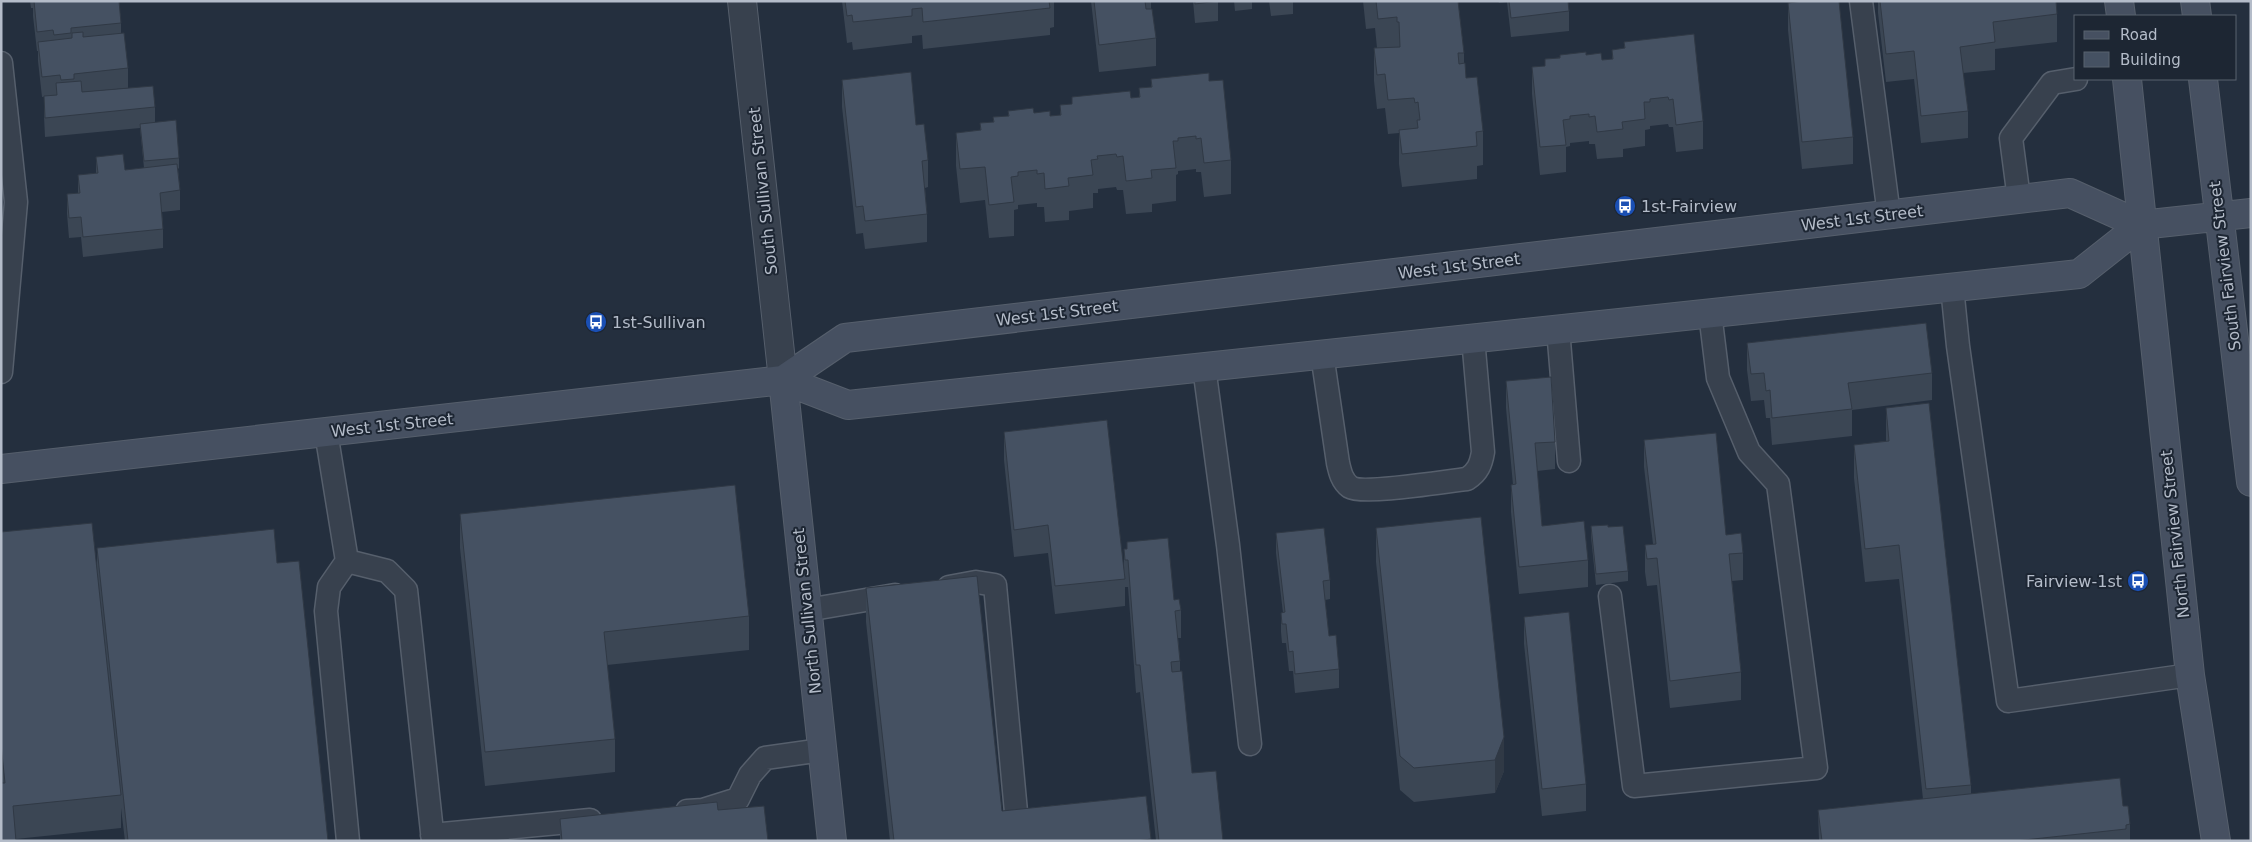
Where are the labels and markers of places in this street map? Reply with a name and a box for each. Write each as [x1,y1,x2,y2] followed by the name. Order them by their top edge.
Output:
[1613,194,1637,218] bus stop icon: 1st-Fairview
[1641,197,1737,216] place label: 1st-Fairview
[584,310,608,334] bus stop icon: 1st-Sullivan
[612,313,706,332] place label: 1st-Sullivan
[2126,569,2150,593] bus stop icon: Fairview-1st
[2026,572,2122,591] place label: Fairview-1st

